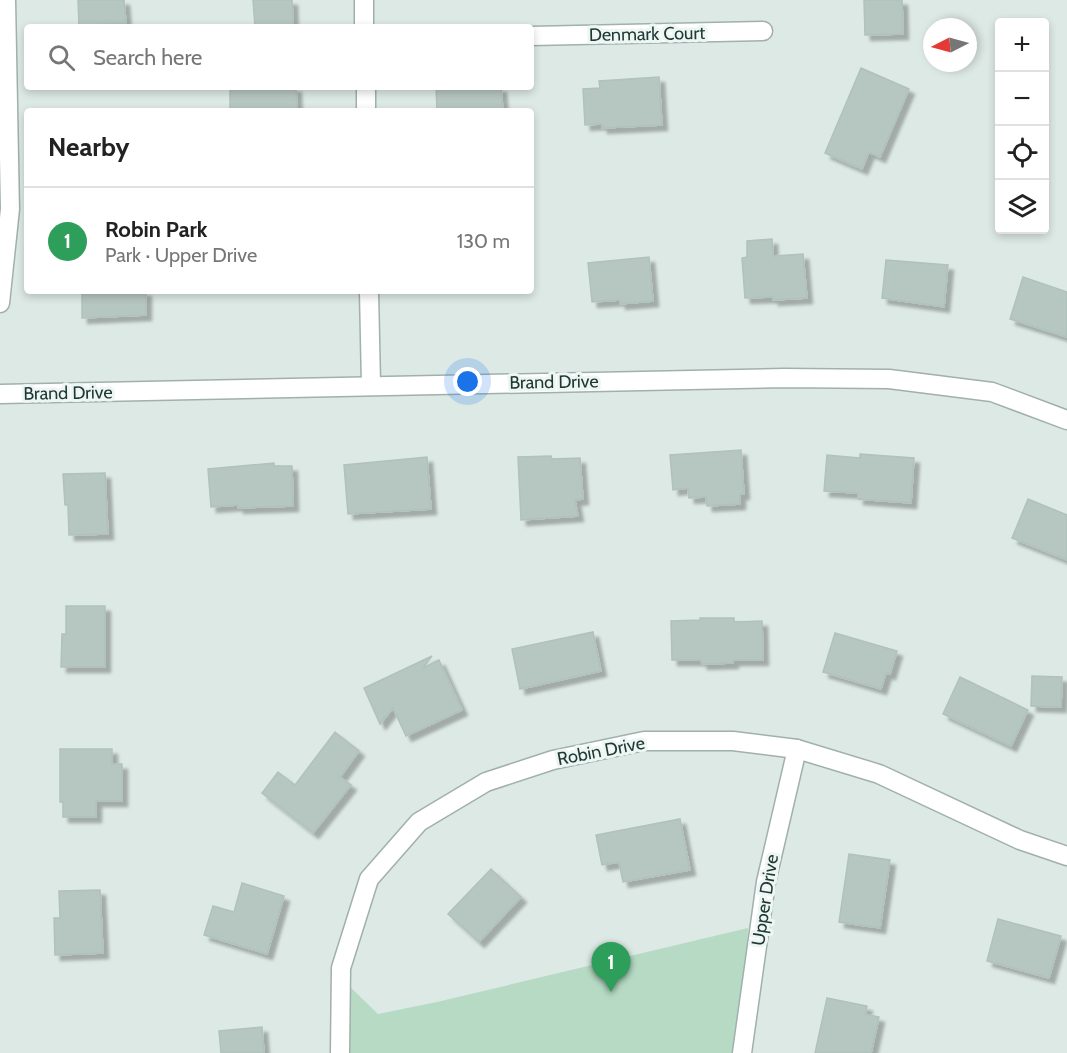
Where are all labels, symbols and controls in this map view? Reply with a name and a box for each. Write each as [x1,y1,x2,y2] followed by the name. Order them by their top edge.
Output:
[923,18,977,72] north arrow
[995,18,1049,234] map controls
[995,18,1049,72] button: +
[589,22,705,46] street label: Denmark Court
[24,24,534,90] search box
[45,41,78,74] icon: search
[93,44,202,71] text: Search here
[995,72,1049,126] button: −
[995,126,1049,180] button: locate
[48,131,129,163] text: Nearby
[995,180,1049,234] button: layers
[105,216,208,243] text: Robin Park
[64,229,71,253] text: 1
[457,229,510,253] text: 130 m
[105,243,257,267] text: Park · Upper Drive
[453,367,482,396] your location
[509,370,599,394] street label: Brand Drive
[23,381,113,405] street label: Brand Drive
[555,732,647,770] street label: Robin Drive
[747,853,783,947] street label: Upper Drive
[592,942,630,992] pin: 1

